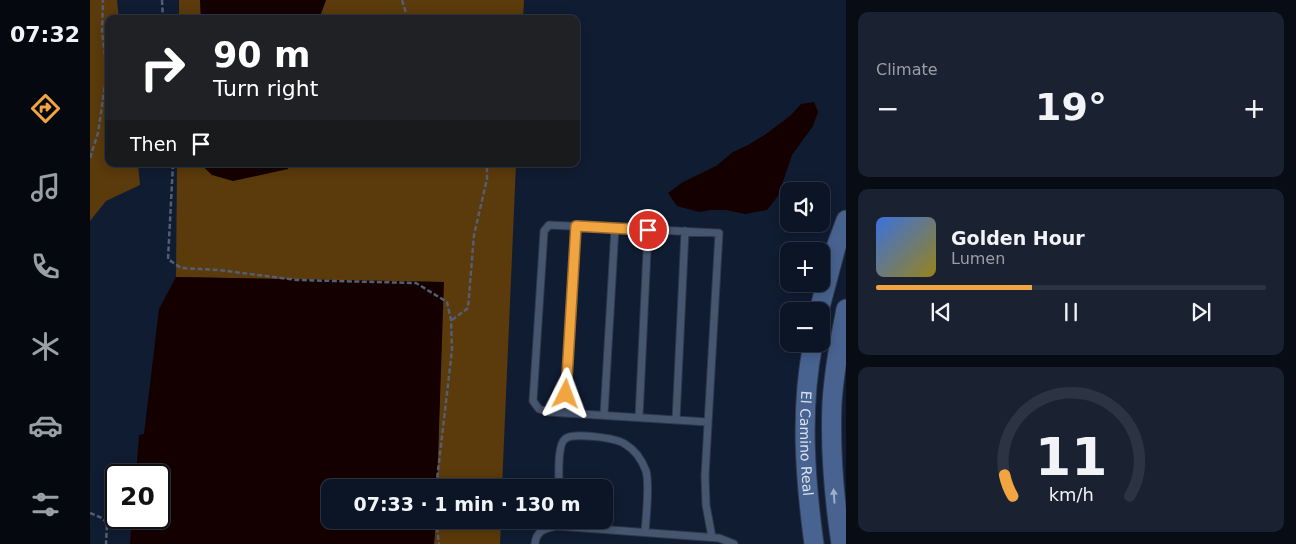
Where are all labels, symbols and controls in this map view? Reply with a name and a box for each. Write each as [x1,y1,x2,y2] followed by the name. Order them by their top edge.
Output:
[10,22,80,47] text: 07:32
[130,35,195,100] icon: right
[213,35,310,75] text: 90 m
[876,60,938,79] text: Climate
[213,76,318,101] text: Turn right
[1035,85,1107,129] text: 19°
[28,91,63,126] icon: directions
[876,92,899,125] text: −
[1243,92,1266,125] text: +
[187,130,215,158] icon: arrive
[130,133,177,155] text: Then
[28,170,63,205] icon: music
[780,182,830,352] map controls
[780,182,830,232] button: sound
[627,209,669,251] pin
[634,216,662,244] icon: arrive
[951,227,1085,249] text: Golden Hour
[780,242,830,292] button: +
[28,249,63,284] icon: phone
[951,249,1005,268] text: Lumen
[927,298,955,326] icon: previous
[1057,298,1085,326] icon: pause
[1187,298,1215,326] icon: next
[780,302,830,352] button: −
[28,329,63,364] icon: climate
[539,367,591,419] position arrow
[797,390,816,497] street label: El Camino Real
[28,408,63,443] icon: car
[1035,427,1107,487] text: 11
[105,464,170,529] speed limit sign: 20
[1048,484,1094,505] text: km/h
[28,487,63,522] icon: filters
[830,487,838,503] one-way arrow
[353,493,581,515] text: 07:33 · 1 min · 130 m

